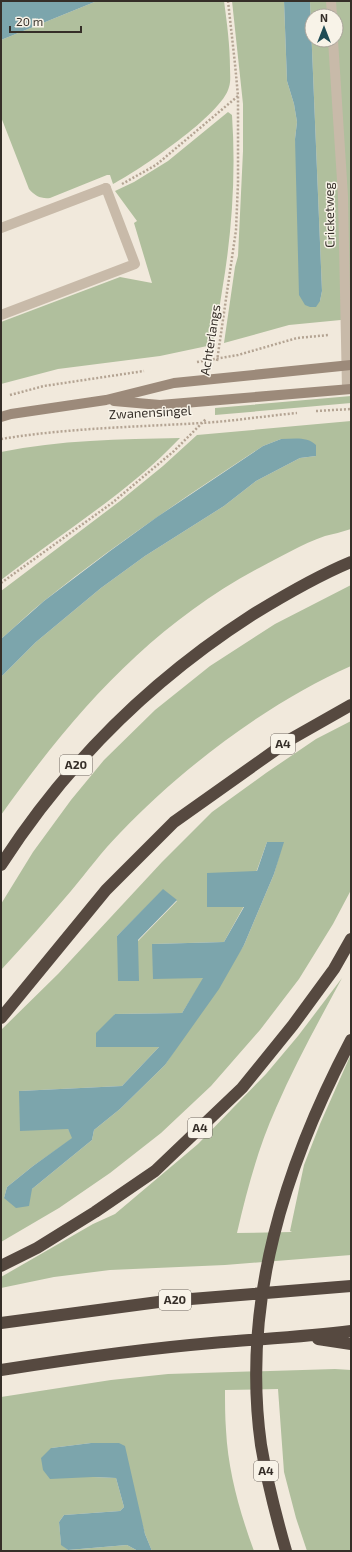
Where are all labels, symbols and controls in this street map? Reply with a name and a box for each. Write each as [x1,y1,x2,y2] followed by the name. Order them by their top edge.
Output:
[10,8,81,34] scale bar
[304,8,344,48] north arrow
[320,11,328,24] text: N
[16,14,43,28] text: 20 m
[320,182,338,248] street label: Cricketweg
[197,303,223,377] street label: Achterlangs
[108,402,192,422] street label: Zwanensingel
[271,734,295,754] road number: A4
[60,755,92,775] road number: A20
[188,1118,212,1138] road number: A4
[159,1290,191,1310] road number: A20
[254,1461,278,1481] road number: A4

